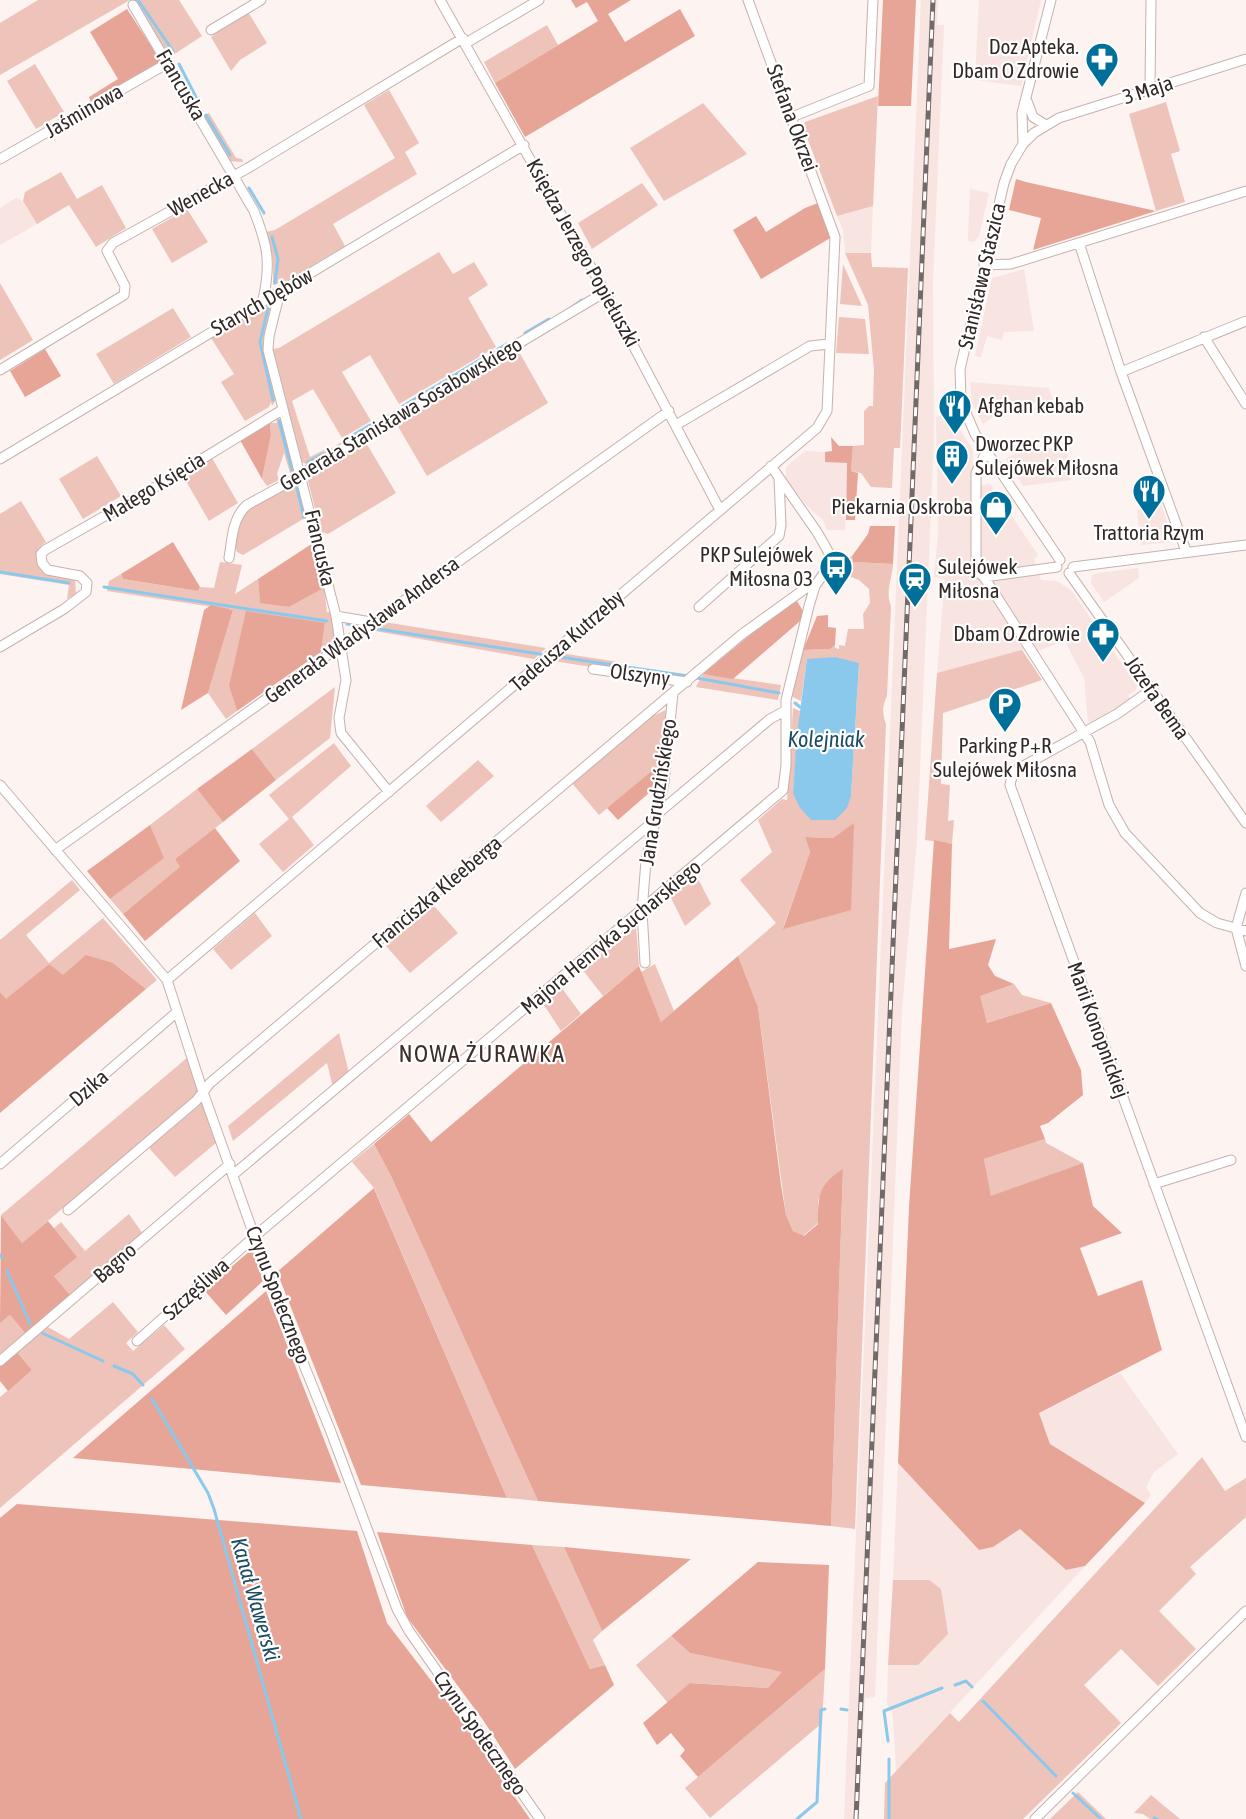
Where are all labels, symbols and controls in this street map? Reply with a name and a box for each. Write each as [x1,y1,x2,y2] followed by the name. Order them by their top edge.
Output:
[952,34,1079,82] place label: Doz Apteka. Dbam O Zdrowie
[1084,41,1120,88] pharmacy icon: Doz Apteka. Dbam O Zdrowie
[152,45,212,124] street label: Francuska
[763,61,823,174] street label: Stefana Okrzei
[1120,70,1176,108] street label: 3 Maja
[40,78,127,142] street label: Jaśminowa
[522,154,646,351] street label: Księdza Jerzego Popiełuszki
[164,166,237,221] street label: Wenecka
[953,200,1010,351] street label: Stanisława Staszica
[206,262,317,340] street label: Starych Dębów
[275,331,526,495] street label: Generała Stanisława Sosabowskiego
[937,388,973,435] restaurant icon: Afghan kebab
[978,393,1084,417] place label: Afghan kebab
[975,431,1119,479] place label: Dworzec PKP Sulejówek Miłosna
[934,438,970,485] building icon: Dworzec PKP Sulejówek Miłosna
[98,446,209,526] street label: Małego Księcia
[1131,473,1167,520] restaurant icon: Trattoria Rzym
[978,489,1014,536] shop icon: Piekarnia Oskroba
[831,494,973,518] place label: Piekarnia Oskroba
[300,507,341,589] street label: Francuska
[1094,520,1204,544] place label: Trattoria Rzym
[700,542,813,590] place label: PKP Sulejówek Miłosna 03
[818,549,854,596] bus stop icon: PKP Sulejówek Miłosna 03
[260,551,463,708] street label: Generała Władysława Andersa
[938,554,1017,602] place label: Sulejówek Miłosna
[897,561,933,608] station icon: Sulejówek Miłosna
[505,584,628,696] street label: Tadeusza Kutrzeby
[1085,616,1121,663] pharmacy icon: Dbam O Zdrowie
[953,621,1080,645] place label: Dbam O Zdrowie
[1120,651,1195,744] street label: Józefa Bema
[609,658,672,690] street label: Olszyny
[987,686,1023,733] parking icon: Parking P+R Sulejówek Miłosna
[634,717,680,867] street label: Jana Grudzińskiego
[788,726,865,752] water label: Kolejniak
[933,733,1077,781] place label: Parking P+R Sulejówek Miłosna
[367,830,506,952] street label: Franciszka Kleeberga
[516,854,705,1018] street label: Majora Henryka Sucharskiego
[1063,958,1135,1101] street label: Marii Konopnickiej
[398,1040,566,1067] district label: NOWA ŻURAWKA
[64,1064,113,1110] street label: Dzika
[242,1222,316,1367] street label: Czynu Społecznego
[88,1237,141,1287] street label: Bagno
[157,1252,233,1324] street label: Szczęśliwa
[226,1534,286,1664] water label: Kanał Wawerski
[429,1666,532,1799] street label: Czynu Społecznego

